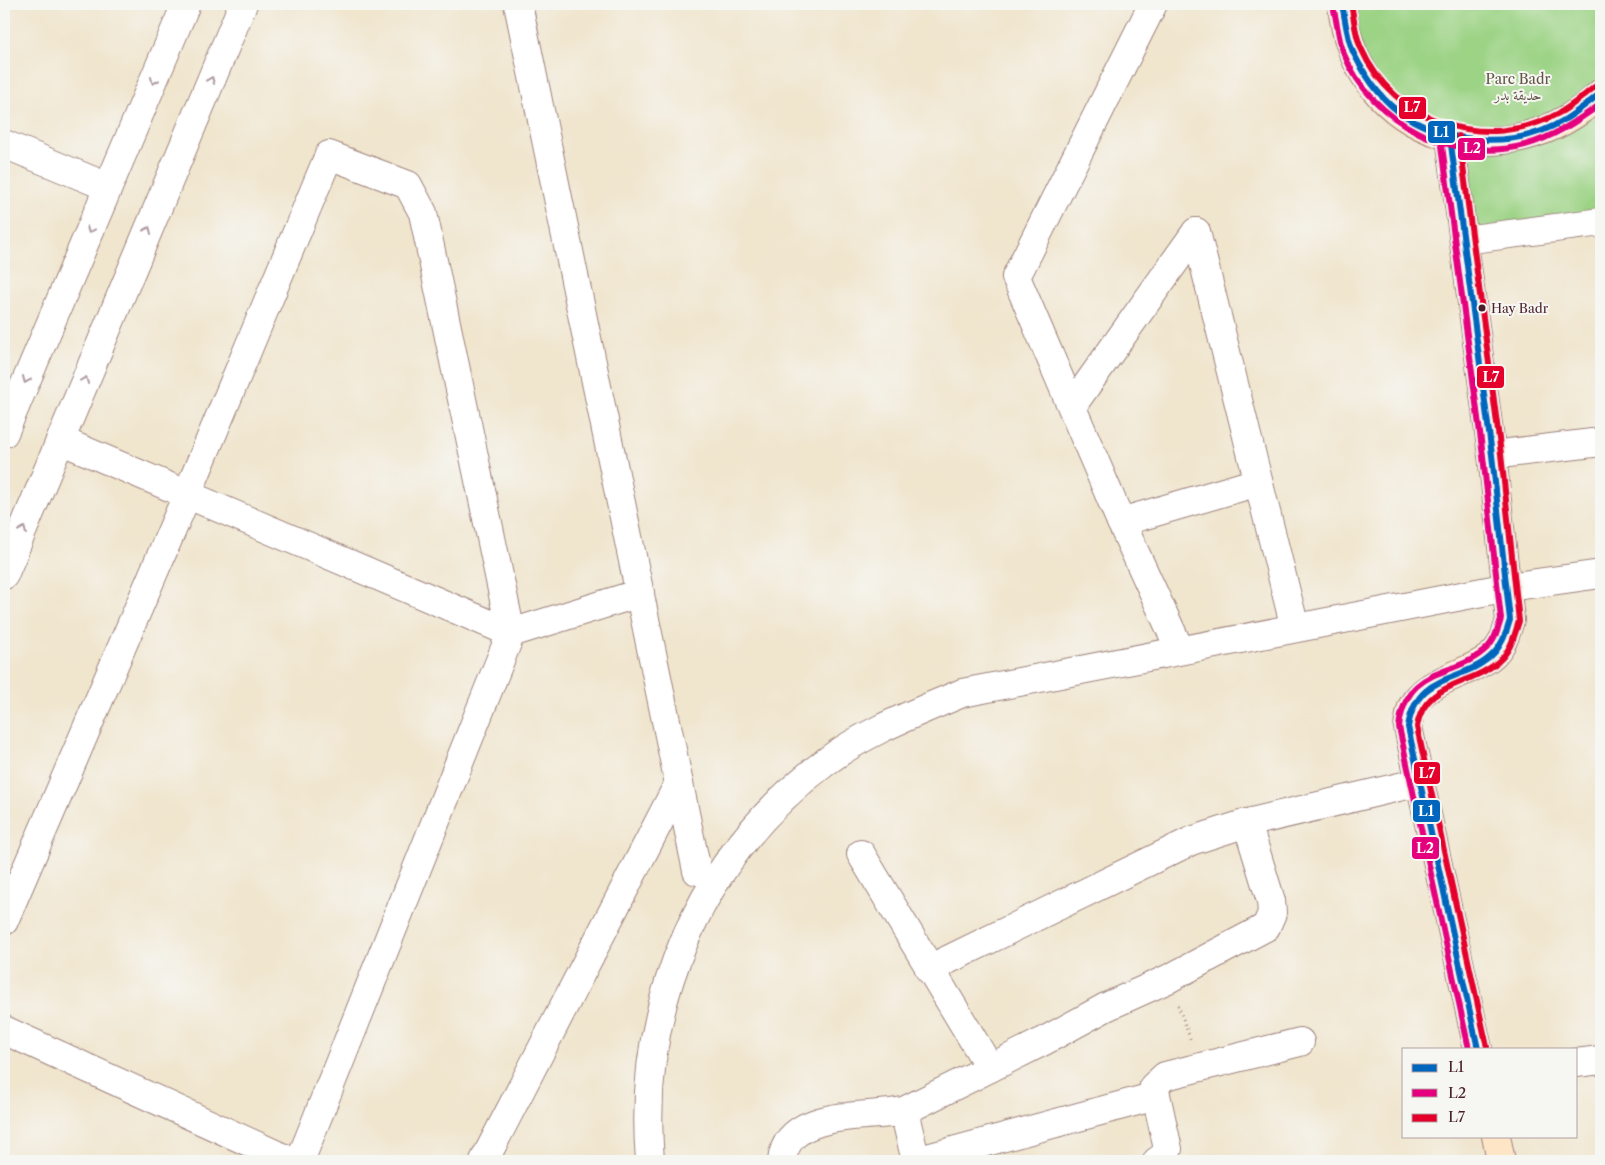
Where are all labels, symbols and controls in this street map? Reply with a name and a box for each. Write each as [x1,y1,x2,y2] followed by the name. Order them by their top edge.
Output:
[1486,70,1551,104] park label: Parc Badr حديقة بدر
[149,76,160,85] one-way arrow
[205,76,216,85] one-way arrow
[1398,96,1427,120] line badge: L7
[1404,98,1421,116] text: L7
[1427,120,1456,144] line badge: L1
[1433,123,1450,141] text: L1
[1457,137,1486,161] line badge: L2
[1463,139,1481,157] text: L2
[86,225,96,234] one-way arrow
[142,226,153,235] one-way arrow
[1491,300,1549,316] place label: Hay Badr
[1477,303,1487,313] marker: Hay Badr
[1476,365,1505,389] line badge: L7
[1483,368,1500,386] text: L7
[22,375,33,384] one-way arrow
[79,376,90,385] one-way arrow
[16,526,27,535] one-way arrow
[1413,761,1441,785] line badge: L7
[1419,764,1436,782] text: L7
[1412,799,1441,823] line badge: L1
[1418,802,1435,820] text: L1
[1411,836,1440,860] line badge: L2
[1416,839,1434,857] text: L2
[1402,1048,1578,1138] legend
[1448,1057,1465,1076] text: L1
[1448,1083,1466,1102] text: L2
[1448,1107,1466,1126] text: L7

